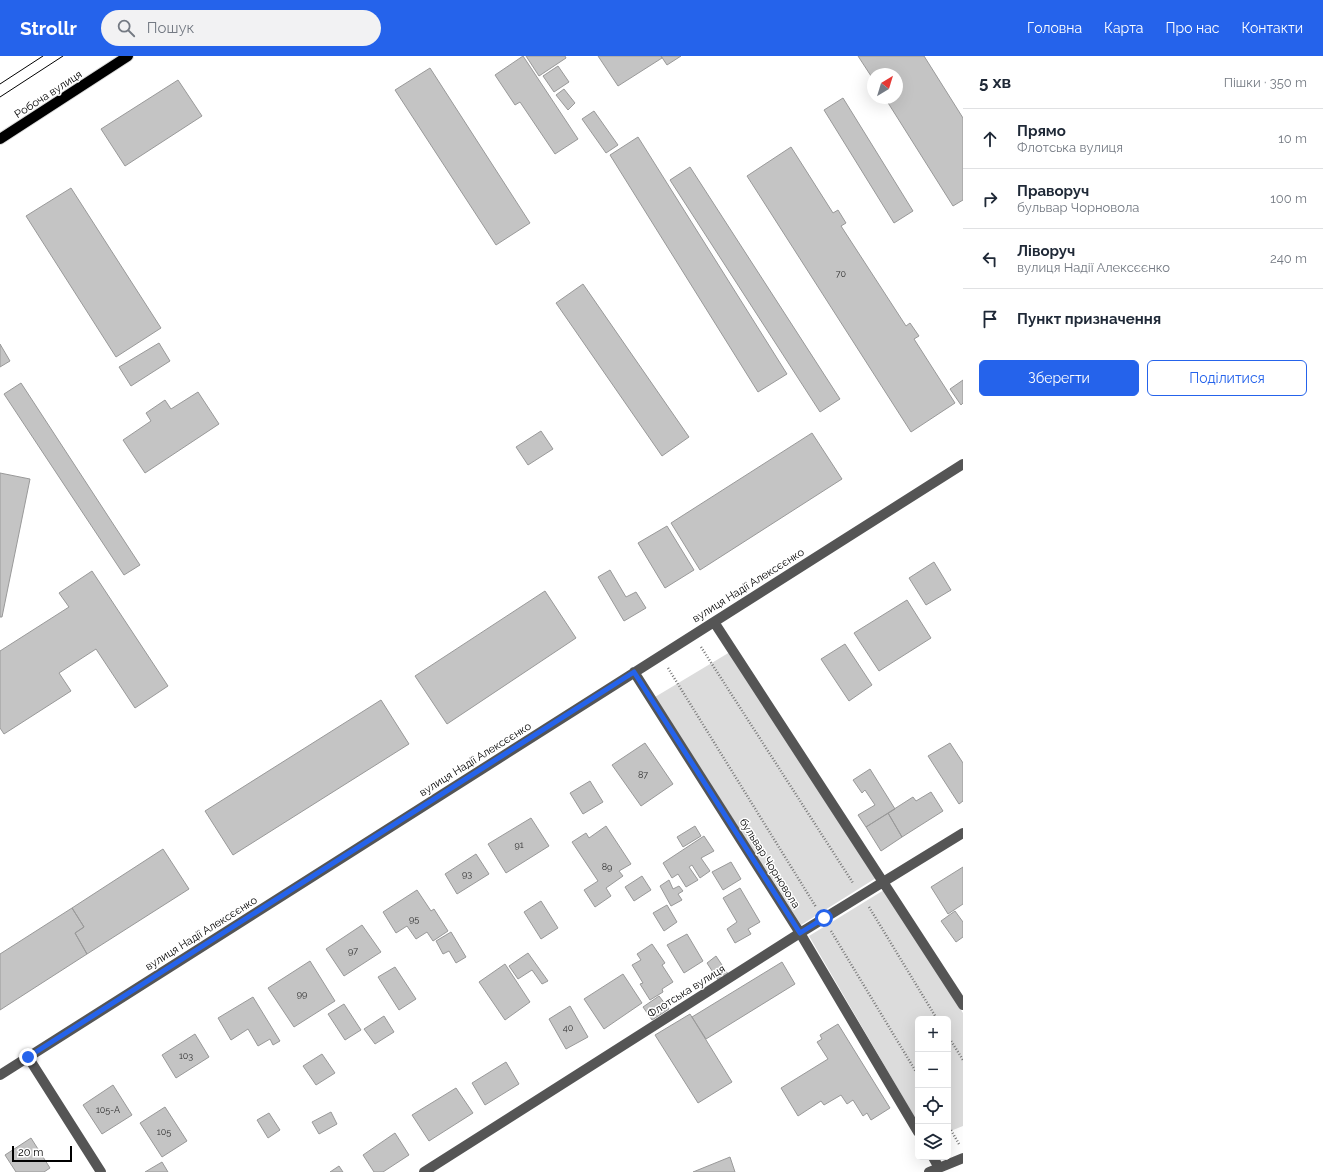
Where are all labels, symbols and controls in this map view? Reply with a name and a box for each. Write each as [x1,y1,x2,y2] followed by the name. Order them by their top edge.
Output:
[101,10,381,46] search box
[20,17,77,39] text: Strollr
[115,17,137,39] icon: search
[147,19,194,37] text: Пошук
[1027,20,1082,36] text: Головна
[1104,20,1144,36] text: Карта
[1166,20,1220,36] text: Про нас
[1242,20,1303,36] text: Контакти
[12,68,84,121] street label: Робоча вулиця
[867,68,903,104] north arrow
[979,72,1011,92] text: 5 хв
[1224,75,1307,90] text: Пішки · 350 m
[1017,122,1066,140] text: Прямо
[979,128,1001,150] icon: ahead
[1278,131,1307,146] text: 10 m
[1017,140,1123,155] text: Флотська вулиця
[1017,182,1089,200] text: Праворуч
[979,188,1001,210] icon: right
[1270,191,1307,206] text: 100 m
[1017,200,1139,215] text: бульвар Чорновола
[1017,242,1075,260] text: Ліворуч
[979,248,1001,270] icon: left
[1270,251,1307,266] text: 240 m
[1017,260,1170,275] text: вулиця Надії Алексєєнко
[836,269,847,279] house number: 70
[979,308,1001,330] icon: arrive
[1017,310,1161,328] text: Пункт призначення
[979,360,1139,396] button: Зберегти
[1147,360,1307,396] button: Поділитися
[690,545,807,625] street label: вулиця Надії Алексєєнко
[417,719,534,799] street label: вулиця Надії Алексєєнко
[638,770,648,780] house number: 87
[737,816,803,911] street label: бульвар Чорновола
[514,840,524,850] house number: 91
[602,862,612,872] house number: 89
[462,869,472,879] house number: 93
[143,893,260,973] street label: вулиця Надії Алексєєнко
[815,909,833,927] route start
[409,914,419,924] house number: 95
[348,946,358,956] house number: 97
[645,962,728,1021] street label: Флотська вулиця
[297,989,307,999] house number: 99
[915,1016,951,1160] map controls
[915,1016,951,1052] button: +
[563,1023,574,1033] house number: 40
[19,1048,37,1066] route end
[179,1051,193,1061] house number: 103
[915,1052,951,1088] button: −
[915,1088,951,1124] button: locate
[96,1105,120,1115] house number: 105-А
[915,1124,951,1160] button: layers
[157,1127,171,1137] house number: 105
[12,1144,72,1163] scale bar
[18,1146,43,1159] text: 20 m

